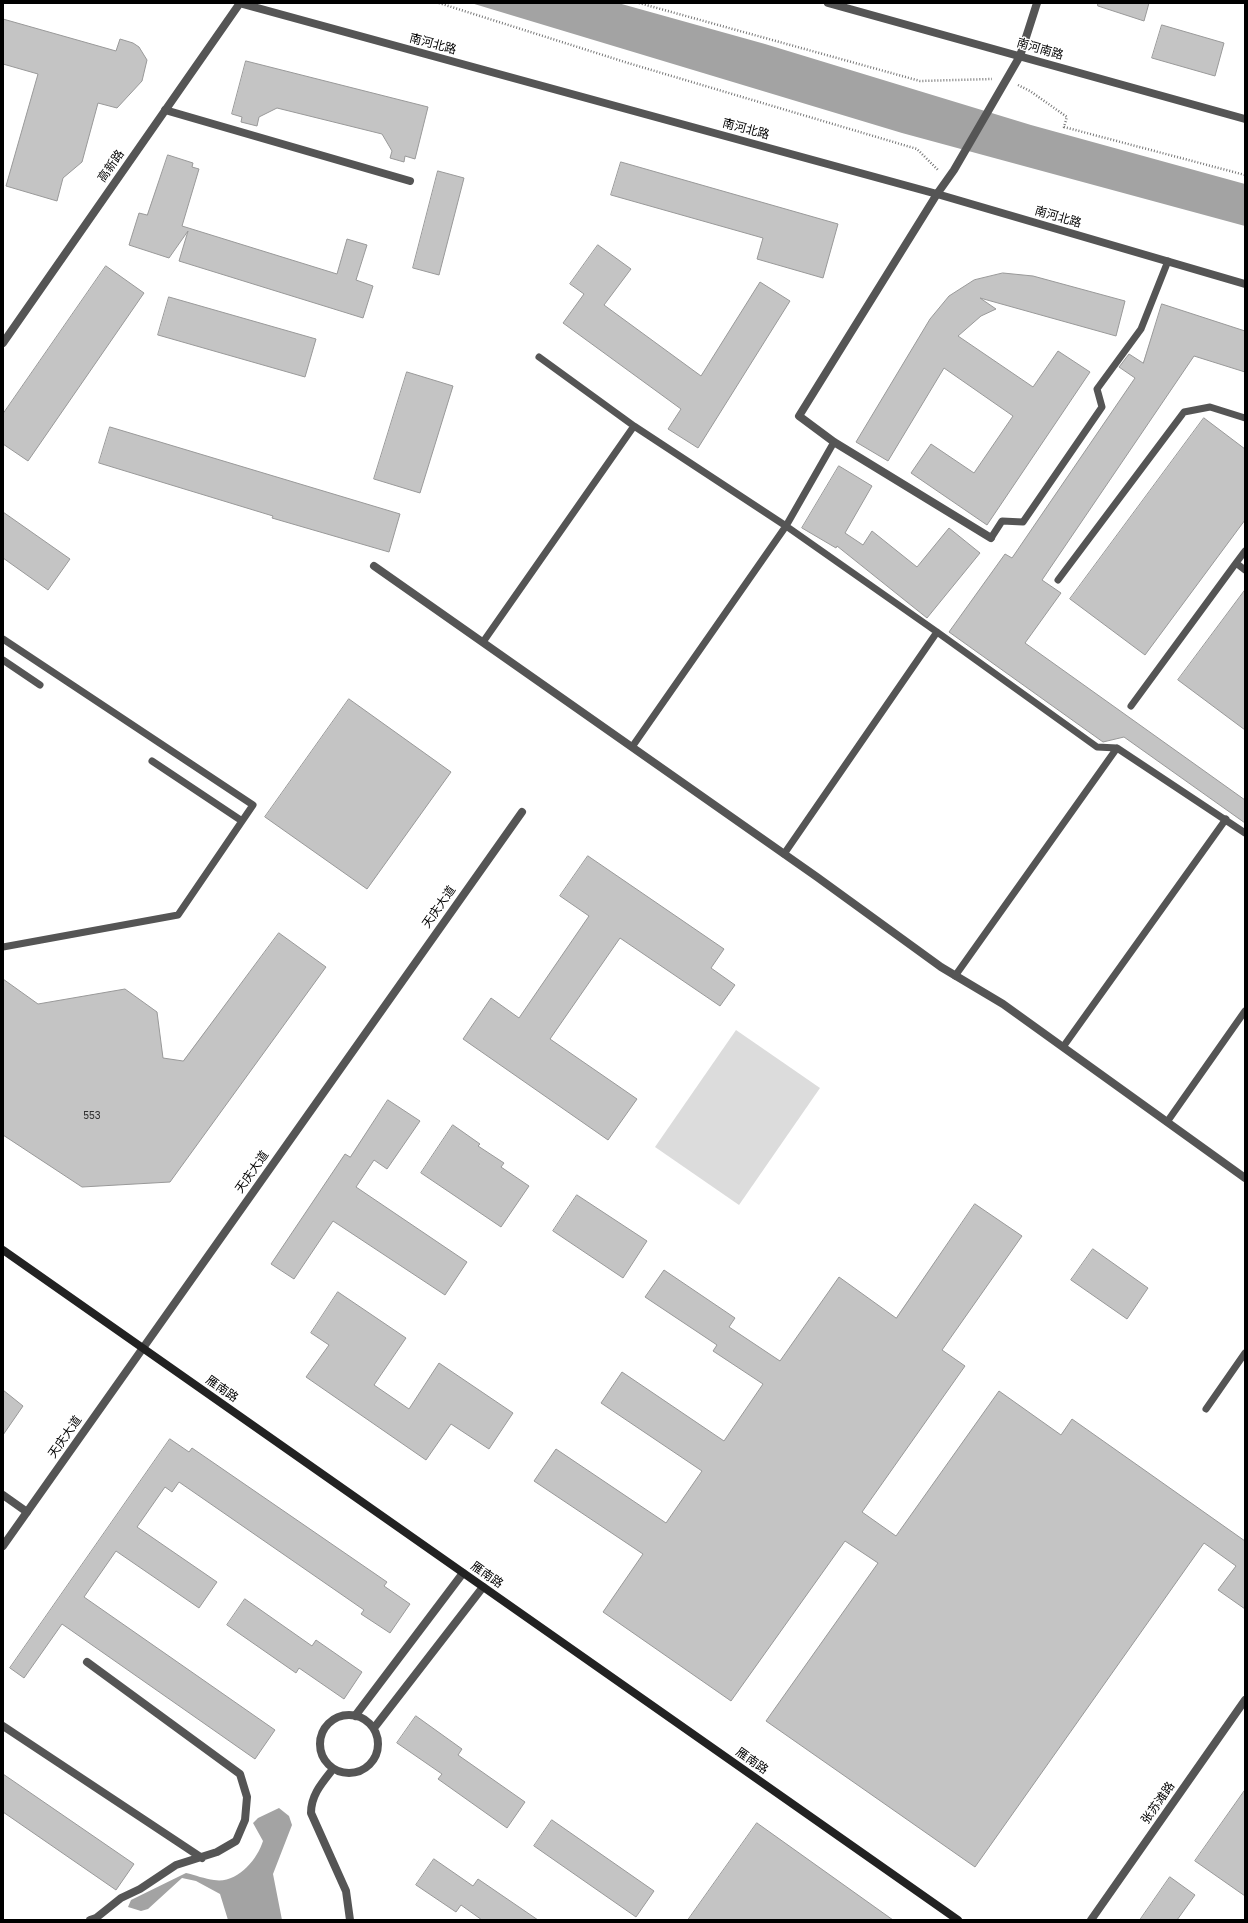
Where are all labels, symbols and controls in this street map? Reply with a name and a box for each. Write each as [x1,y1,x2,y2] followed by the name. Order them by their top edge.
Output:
[408,31,458,57] street label: 南河北路
[1015,35,1065,63] street label: 南河南路
[721,116,771,142] street label: 南河北路
[95,147,127,185] street label: 高新路
[1033,203,1083,231] street label: 南河北路
[419,883,459,931] street label: 天庆大道
[83,1110,101,1122] house number: 553
[232,1148,272,1196] street label: 天庆大道
[203,1373,241,1405] street label: 雁南路
[45,1413,85,1461] street label: 天庆大道
[468,1559,506,1591] street label: 雁南路
[733,1745,771,1777] street label: 雁南路
[1138,1779,1178,1827] street label: 张苏滩路

